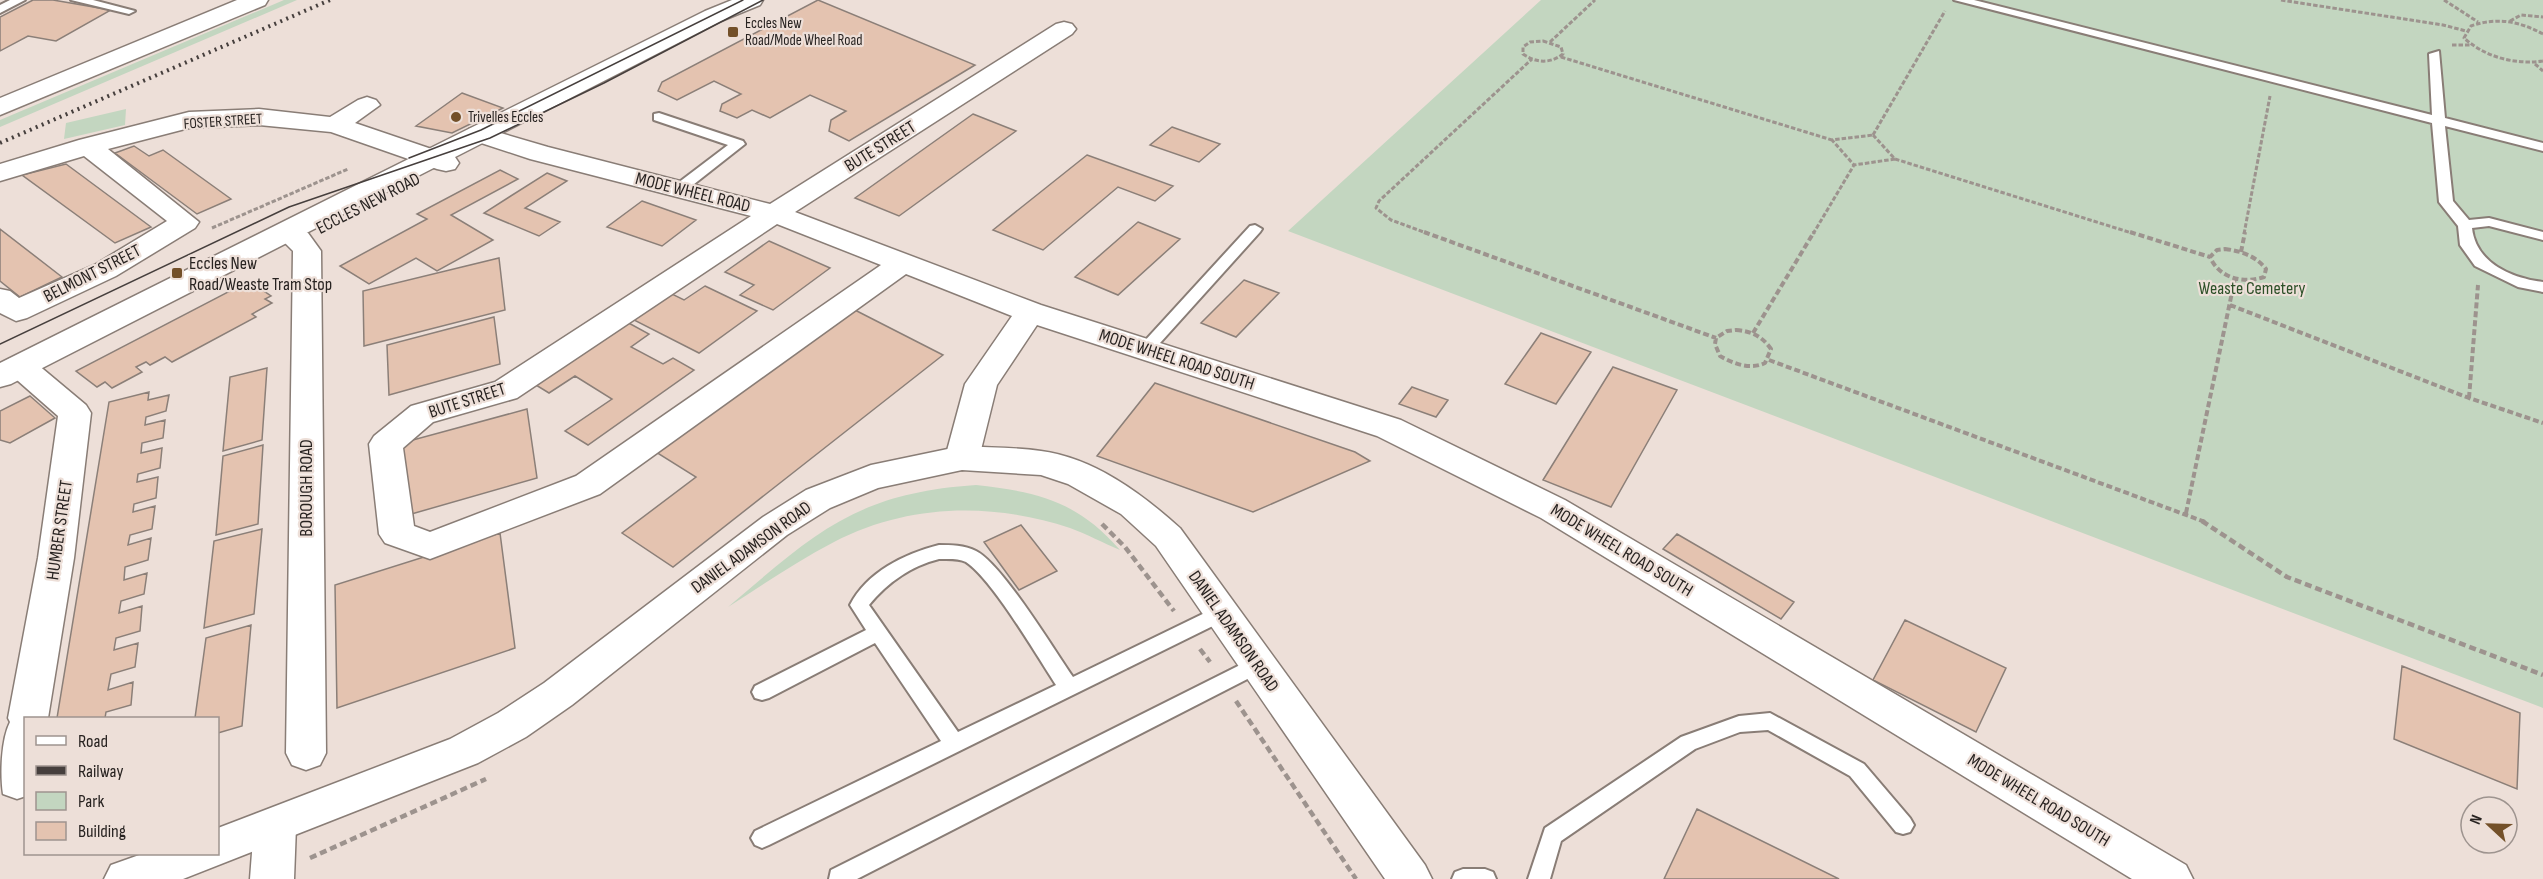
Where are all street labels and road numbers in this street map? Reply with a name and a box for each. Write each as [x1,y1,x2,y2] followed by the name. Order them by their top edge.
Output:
[183,109,263,134] street label: FOSTER STREET
[841,116,920,176] street label: BUTE STREET
[313,168,424,239] street label: ECCLES NEW ROAD
[633,168,752,217] street label: MODE WHEEL ROAD
[40,240,144,307] street label: BELMONT STREET
[1096,324,1257,395] street label: MODE WHEEL ROAD SOUTH
[426,378,508,423] street label: BUTE STREET
[296,439,317,537] street label: BOROUGH ROAD
[42,479,77,581] street label: HUMBER STREET
[687,497,815,598] street label: DANIEL ADAMSON ROAD
[1547,500,1697,601] street label: MODE WHEEL ROAD SOUTH
[1184,567,1283,696] street label: DANIEL ADAMSON ROAD
[1964,750,2114,851] street label: MODE WHEEL ROAD SOUTH

